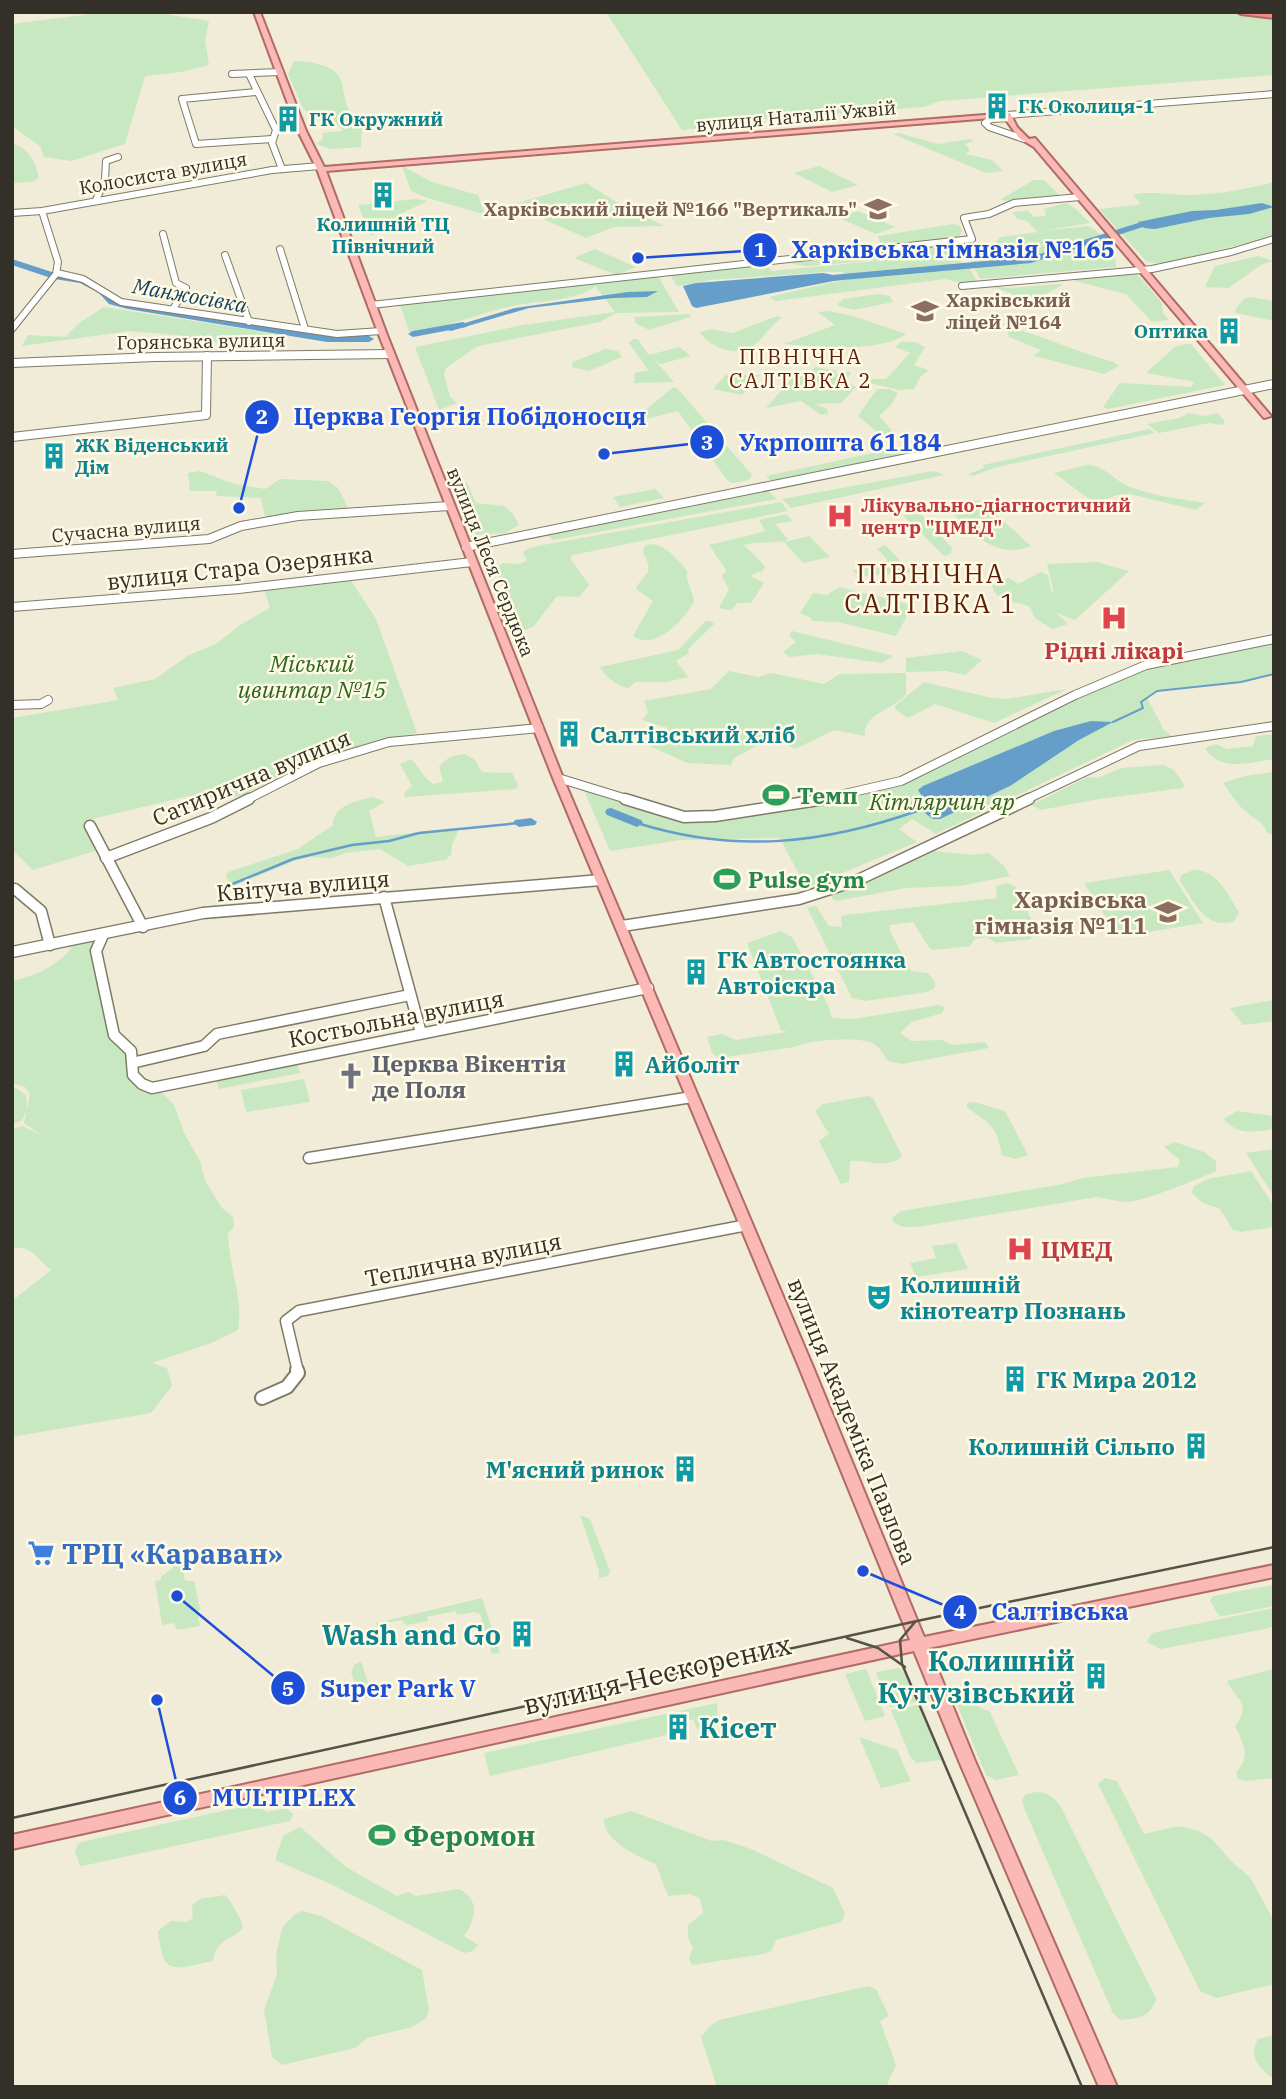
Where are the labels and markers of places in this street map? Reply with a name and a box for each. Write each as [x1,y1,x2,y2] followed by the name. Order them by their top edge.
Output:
[982,91,1012,121] building icon: ГК Околиця-1
[1018,94,1154,118] place label: ГК Околиця-1
[273,104,303,134] building icon: ГК Окружний
[309,107,443,131] place label: ГК Окружний
[368,180,398,210] building icon: Колишній ТЦ Північний
[863,194,893,224] school or university icon: Харківський ліцей №166 "Вертикаль"
[484,197,857,221] place label: Харківський ліцей №166 "Вертикаль"
[316,212,450,258] place label: Колишній ТЦ Північний
[742,227,1129,272] callout: Харківська гімназія №165
[945,288,1071,334] place label: Харківський ліцей №164
[910,296,940,326] school or university icon: Харківський ліцей №164
[1214,316,1244,346] building icon: Оптика
[1134,319,1208,343] place label: Оптика
[244,394,660,439] callout: Церква Георгія Побідоносця
[690,420,956,465] callout: Укрпошта 61184
[75,433,229,479] place label: ЖК Віденський Дім
[39,441,69,471] building icon: ЖК Віденський Дім
[861,493,1131,539] place label: Лікувально-діагностичний центр "ЦМЕД"
[825,501,855,531] hospital icon: Лікувально-діагностичний центр "ЦМЕД"
[1099,603,1129,633] hospital icon: Рідні лікарі
[1044,635,1184,665] place label: Рідні лікарі
[554,719,584,749] building icon: Салтівський хліб
[590,719,795,749] place label: Салтівський хліб
[761,780,791,810] sports icon: Темп
[797,780,858,810] place label: Темп
[712,864,742,894] sports icon: Pulse gym
[748,864,865,894] place label: Pulse gym
[975,884,1147,940] place label: Харківська гімназія №111
[1153,897,1183,927] school or university icon: Харківська гімназія №111
[717,944,906,1000] place label: ГК Автостоянка Автоіскра
[681,957,711,987] building icon: ГК Автостоянка Автоіскра
[372,1048,566,1104] place label: Церква Вікентія де Поля
[609,1049,639,1079] building icon: Айболіт
[645,1049,740,1079] place label: Айболіт
[336,1061,366,1091] church icon: Церква Вікентія де Поля
[1005,1234,1035,1264] hospital icon: ЦМЕД
[1041,1234,1113,1264] place label: ЦМЕД
[900,1269,1126,1325] place label: Колишній кінотеатр Познань
[864,1282,894,1312] theatre icon: Колишній кінотеатр Познань
[1000,1364,1030,1394] building icon: ГК Мира 2012
[1036,1364,1197,1394] place label: ГК Мира 2012
[968,1431,1175,1461] place label: Колишній Сільпо
[1181,1431,1211,1461] building icon: Колишній Сільпо
[486,1454,664,1484] place label: М'ясний ринок
[670,1454,700,1484] building icon: М'ясний ринок
[62,1535,283,1572] place label: ТРЦ «Караван»
[26,1538,56,1568] supermarket icon: ТРЦ «Караван»
[943,1589,1143,1634] callout: Салтівська
[322,1616,501,1653] place label: Wash and Go
[507,1619,537,1649] building icon: Wash and Go
[878,1642,1075,1711] place label: Колишній Кутузівський
[1081,1661,1111,1691] building icon: Колишній Кутузівський
[271,1666,489,1711] callout: Super Park V
[699,1709,777,1746] place label: Кісет
[663,1712,693,1742] building icon: Кісет
[163,1775,370,1820] callout: MULTIPLEX
[403,1817,535,1854] place label: Феромон
[367,1820,397,1850] sports icon: Феромон

